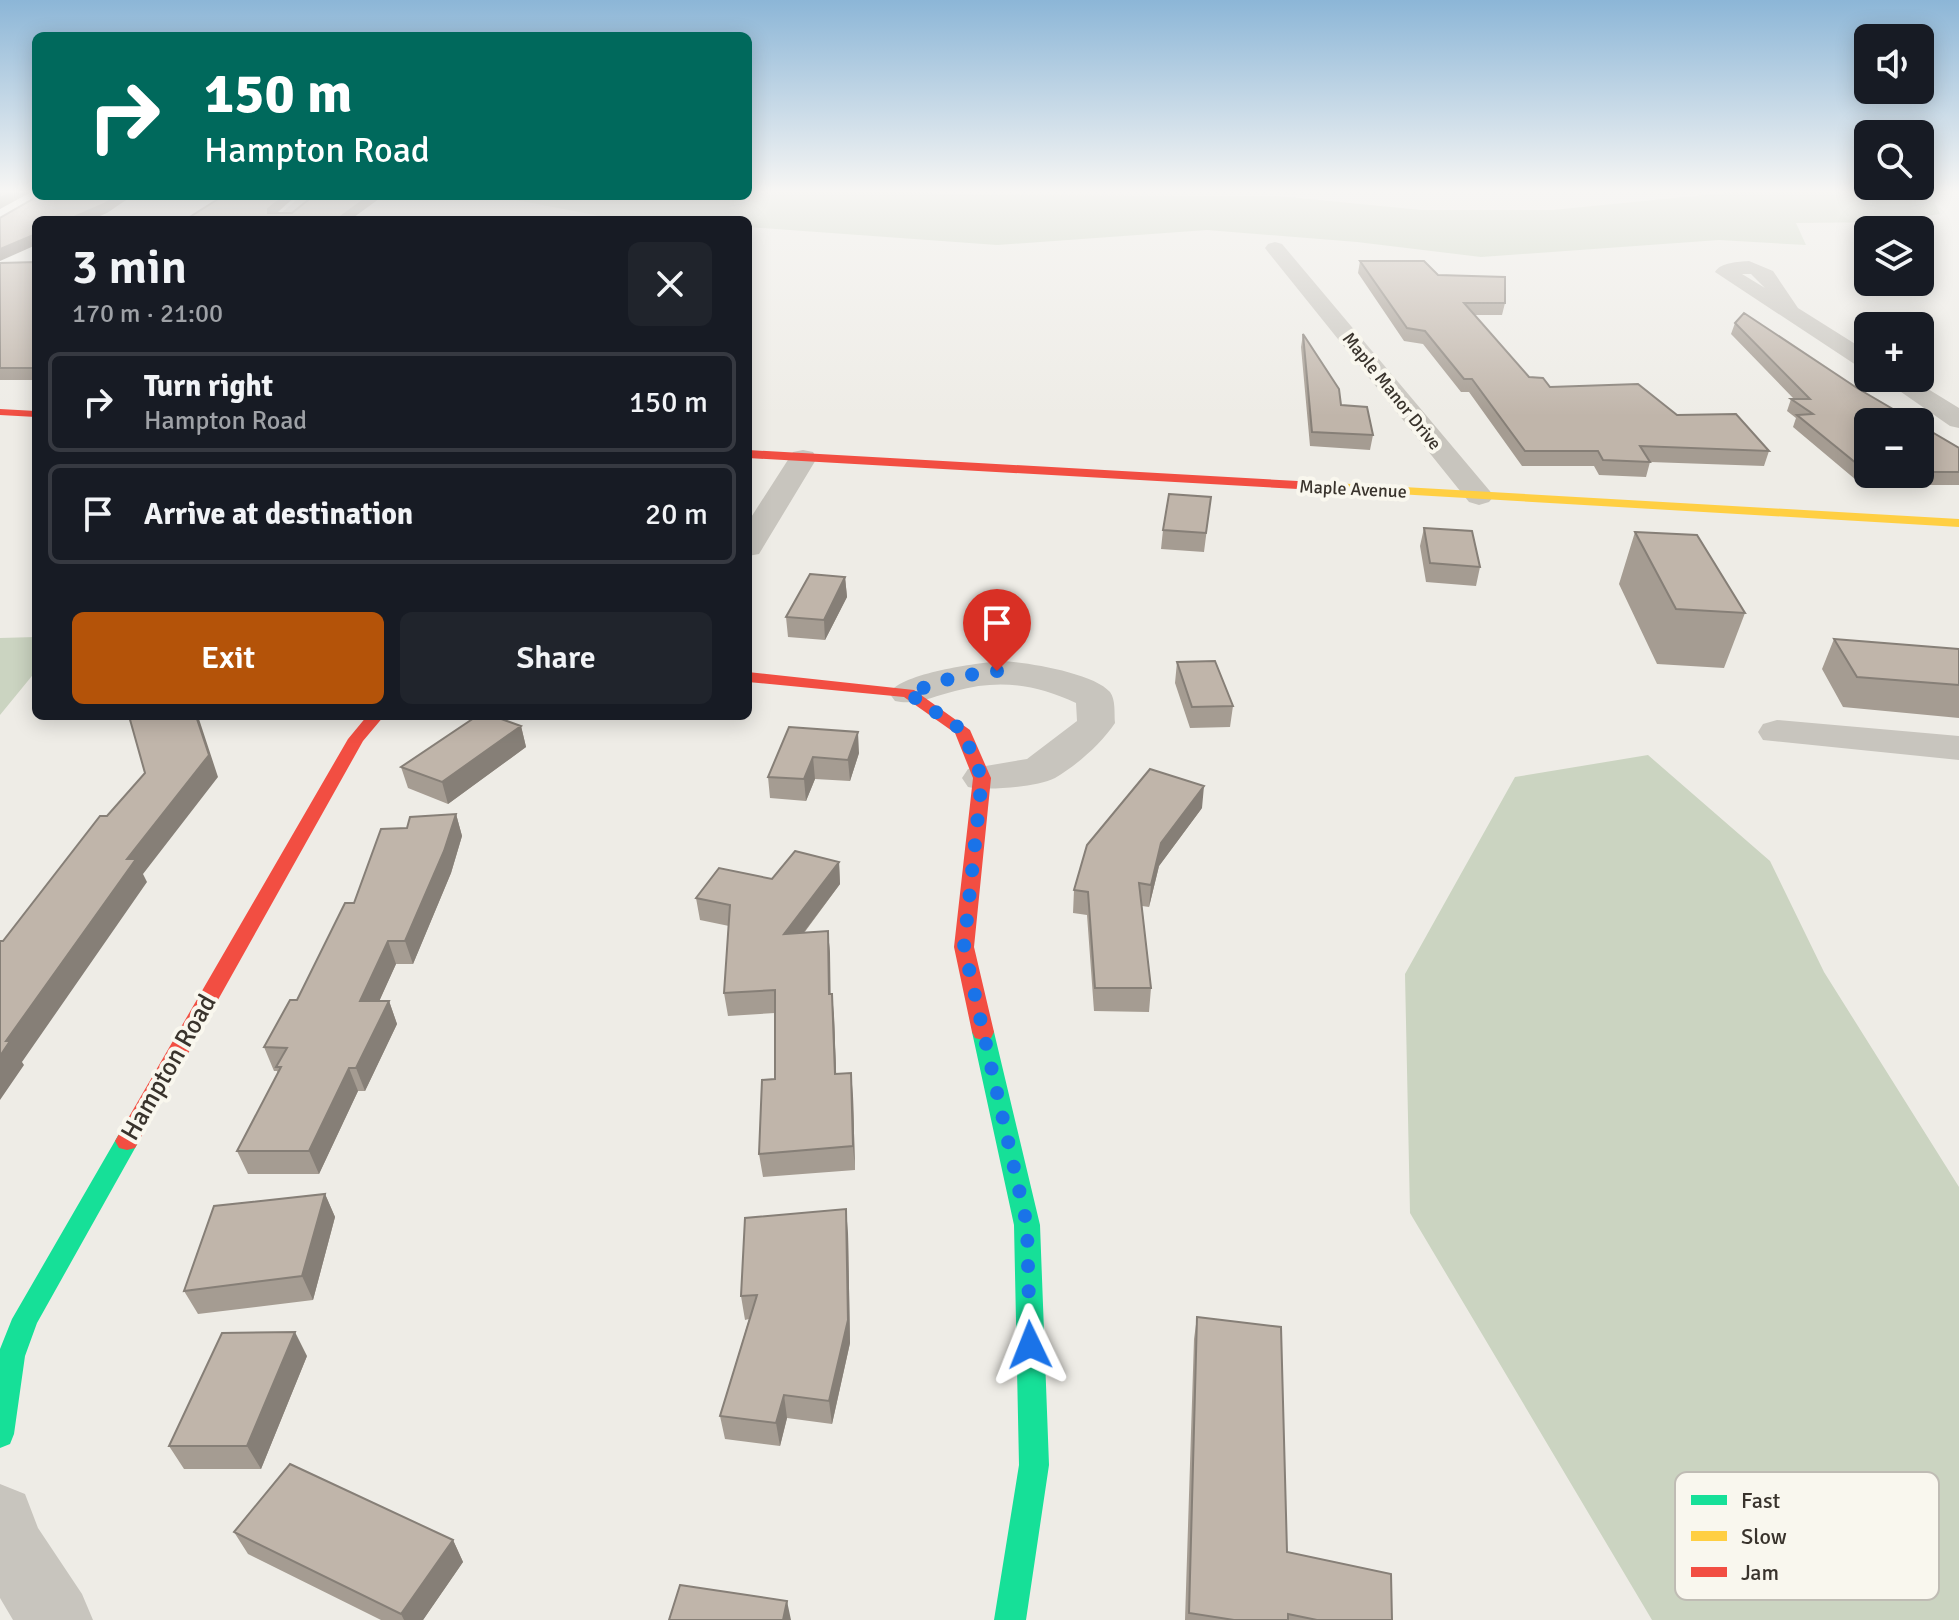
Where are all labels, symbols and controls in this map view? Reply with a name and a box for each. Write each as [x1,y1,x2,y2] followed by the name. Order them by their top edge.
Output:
[1854,24,1934,488] map controls
[1854,24,1934,104] button: sound
[204,59,352,128] text: 150 m
[72,64,176,168] icon: right
[1854,120,1934,200] button: search
[204,128,430,173] text: Hampton Road
[1854,216,1934,296] button: layers
[72,238,187,297] text: 3 min
[628,242,712,326] button: close
[72,298,223,330] text: 170 m · 21:00
[1854,312,1934,392] button: +
[1338,328,1446,454] street label: Maple Manor Drive
[144,368,273,405] text: Turn right
[76,380,120,424] icon: right
[629,384,708,421] text: 150 m
[144,405,307,437] text: Hampton Road
[1854,408,1934,488] button: −
[1299,475,1407,503] street label: Maple Avenue
[76,492,120,536] icon: arrive
[144,496,413,533] text: Arrive at destination
[645,496,708,533] text: 20 m
[963,589,1031,671] pin
[975,601,1019,645] icon: arrive
[72,612,384,704] button: Exit
[400,612,712,704] button: Share
[114,989,224,1146] street label: Hampton Road
[988,1303,1072,1387] position arrow
[1675,1472,1939,1600] legend
[1741,1487,1781,1514] text: Fast
[1741,1523,1787,1550] text: Slow
[1741,1559,1779,1586] text: Jam

